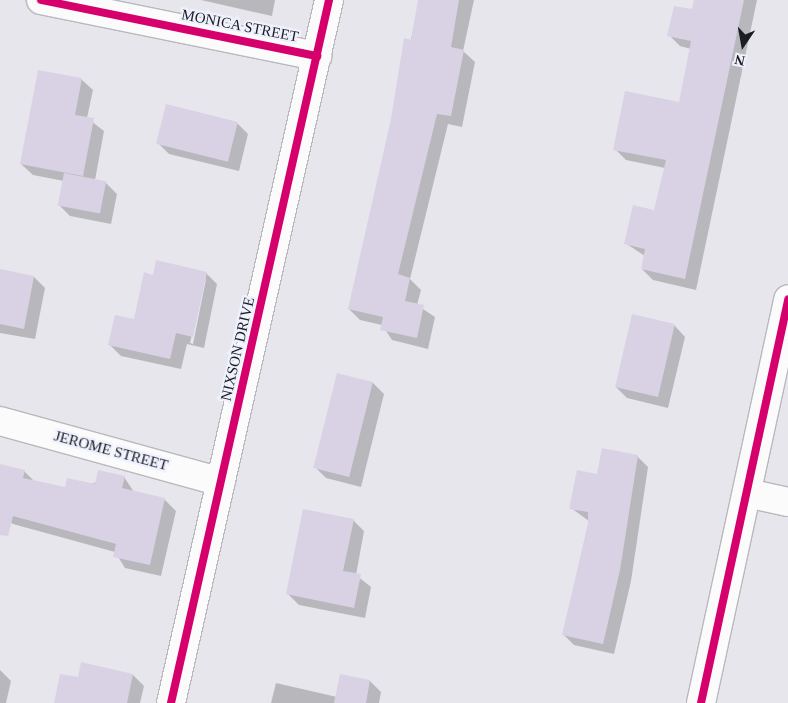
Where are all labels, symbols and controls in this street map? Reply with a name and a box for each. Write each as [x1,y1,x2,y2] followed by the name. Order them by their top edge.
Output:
[180,6,300,46] street label: MONICA STREET
[718,20,768,70] north arrow
[733,52,746,69] text: N
[217,295,259,403] street label: NIXSON DRIVE
[52,427,170,475] street label: JEROME STREET

